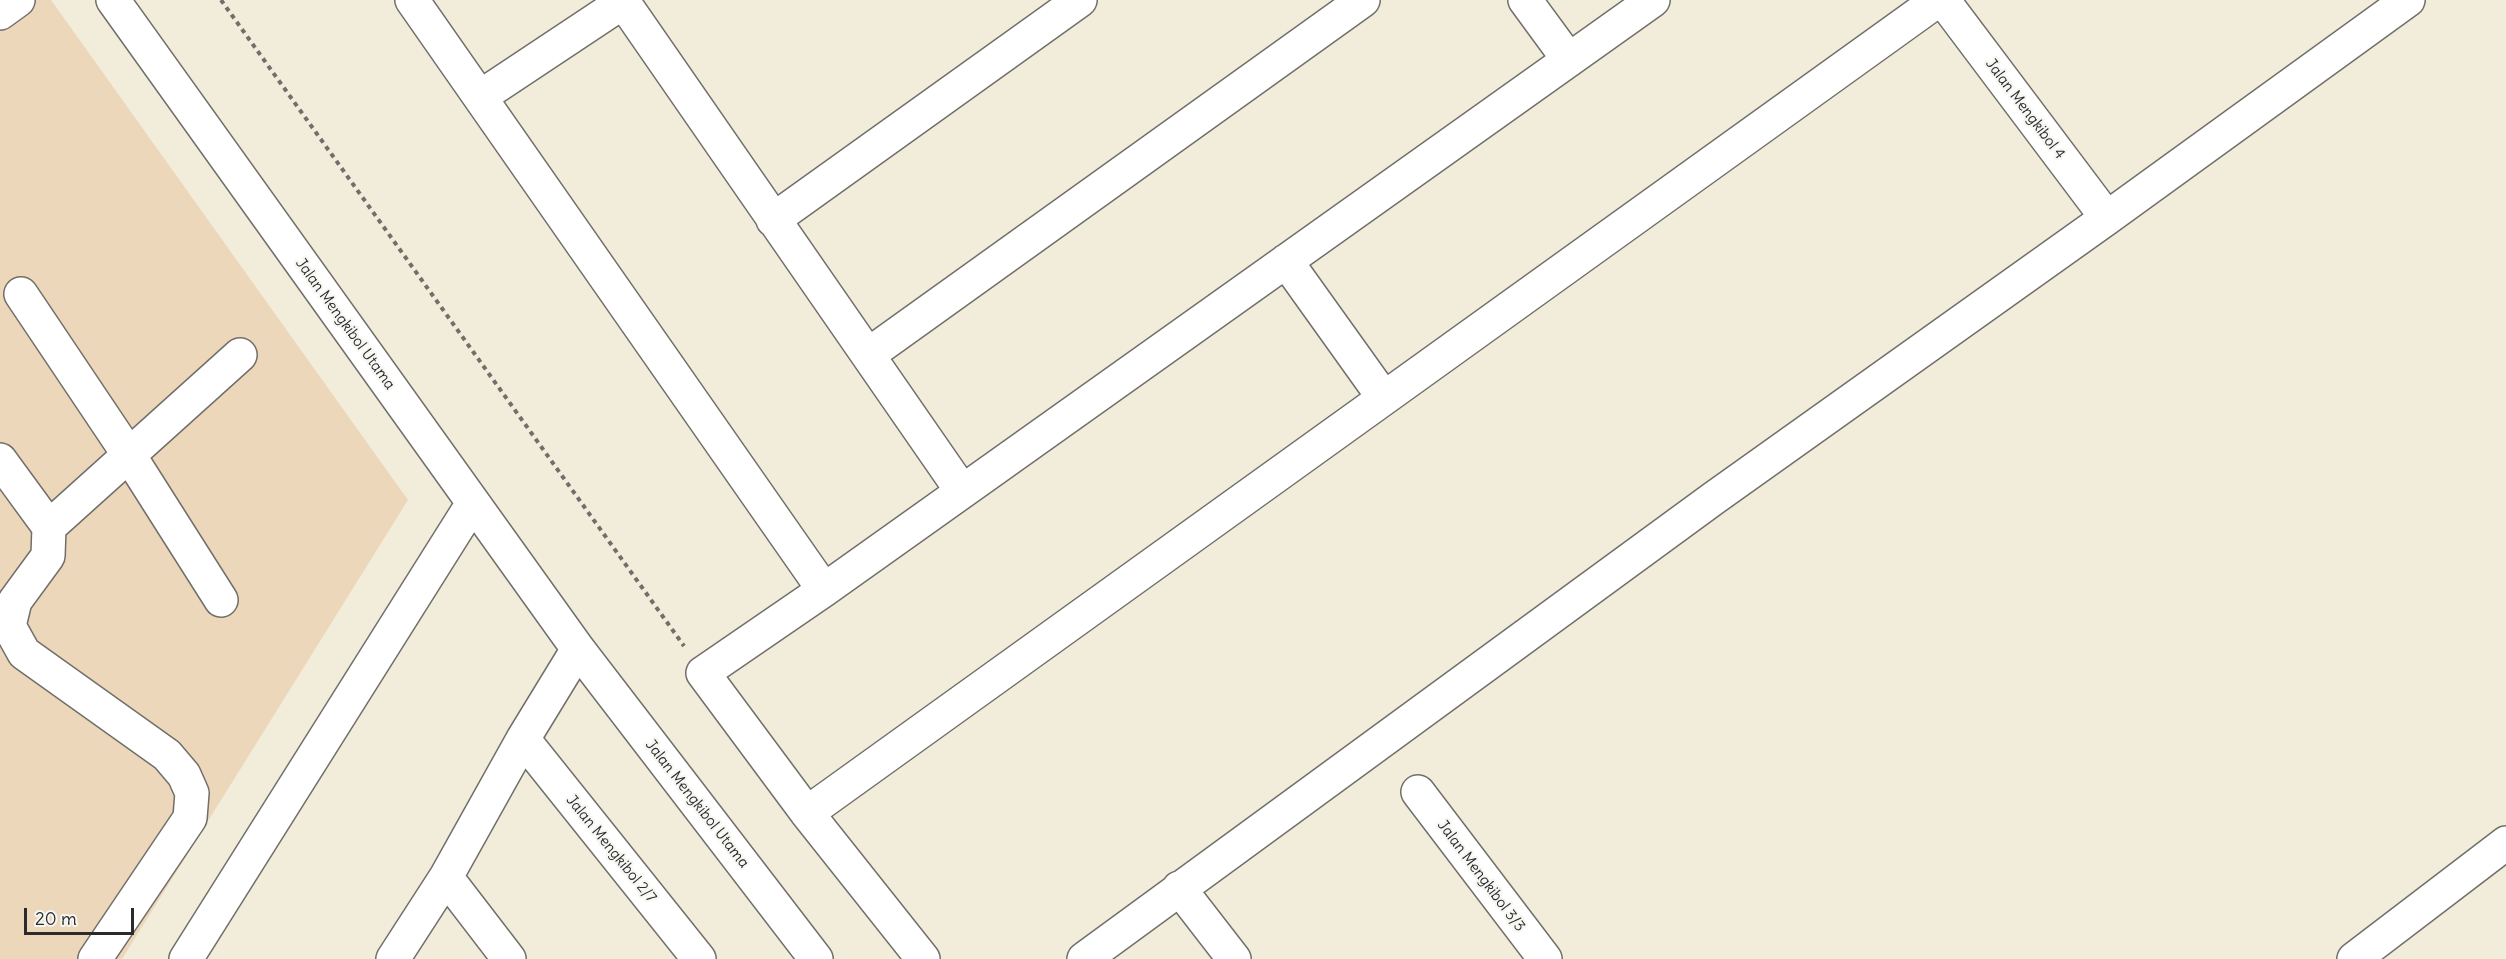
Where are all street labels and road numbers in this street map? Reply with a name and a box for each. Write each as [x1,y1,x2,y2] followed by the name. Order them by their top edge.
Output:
[1981,55,2069,163] street label: Jalan Mengkibol 4
[291,255,399,393] street label: Jalan Mengkibol Utama
[641,736,753,872] street label: Jalan Mengkibol Utama
[562,792,660,906] street label: Jalan Mengkibol 2/7
[1433,817,1529,935] street label: Jalan Mengkibol 3/3

